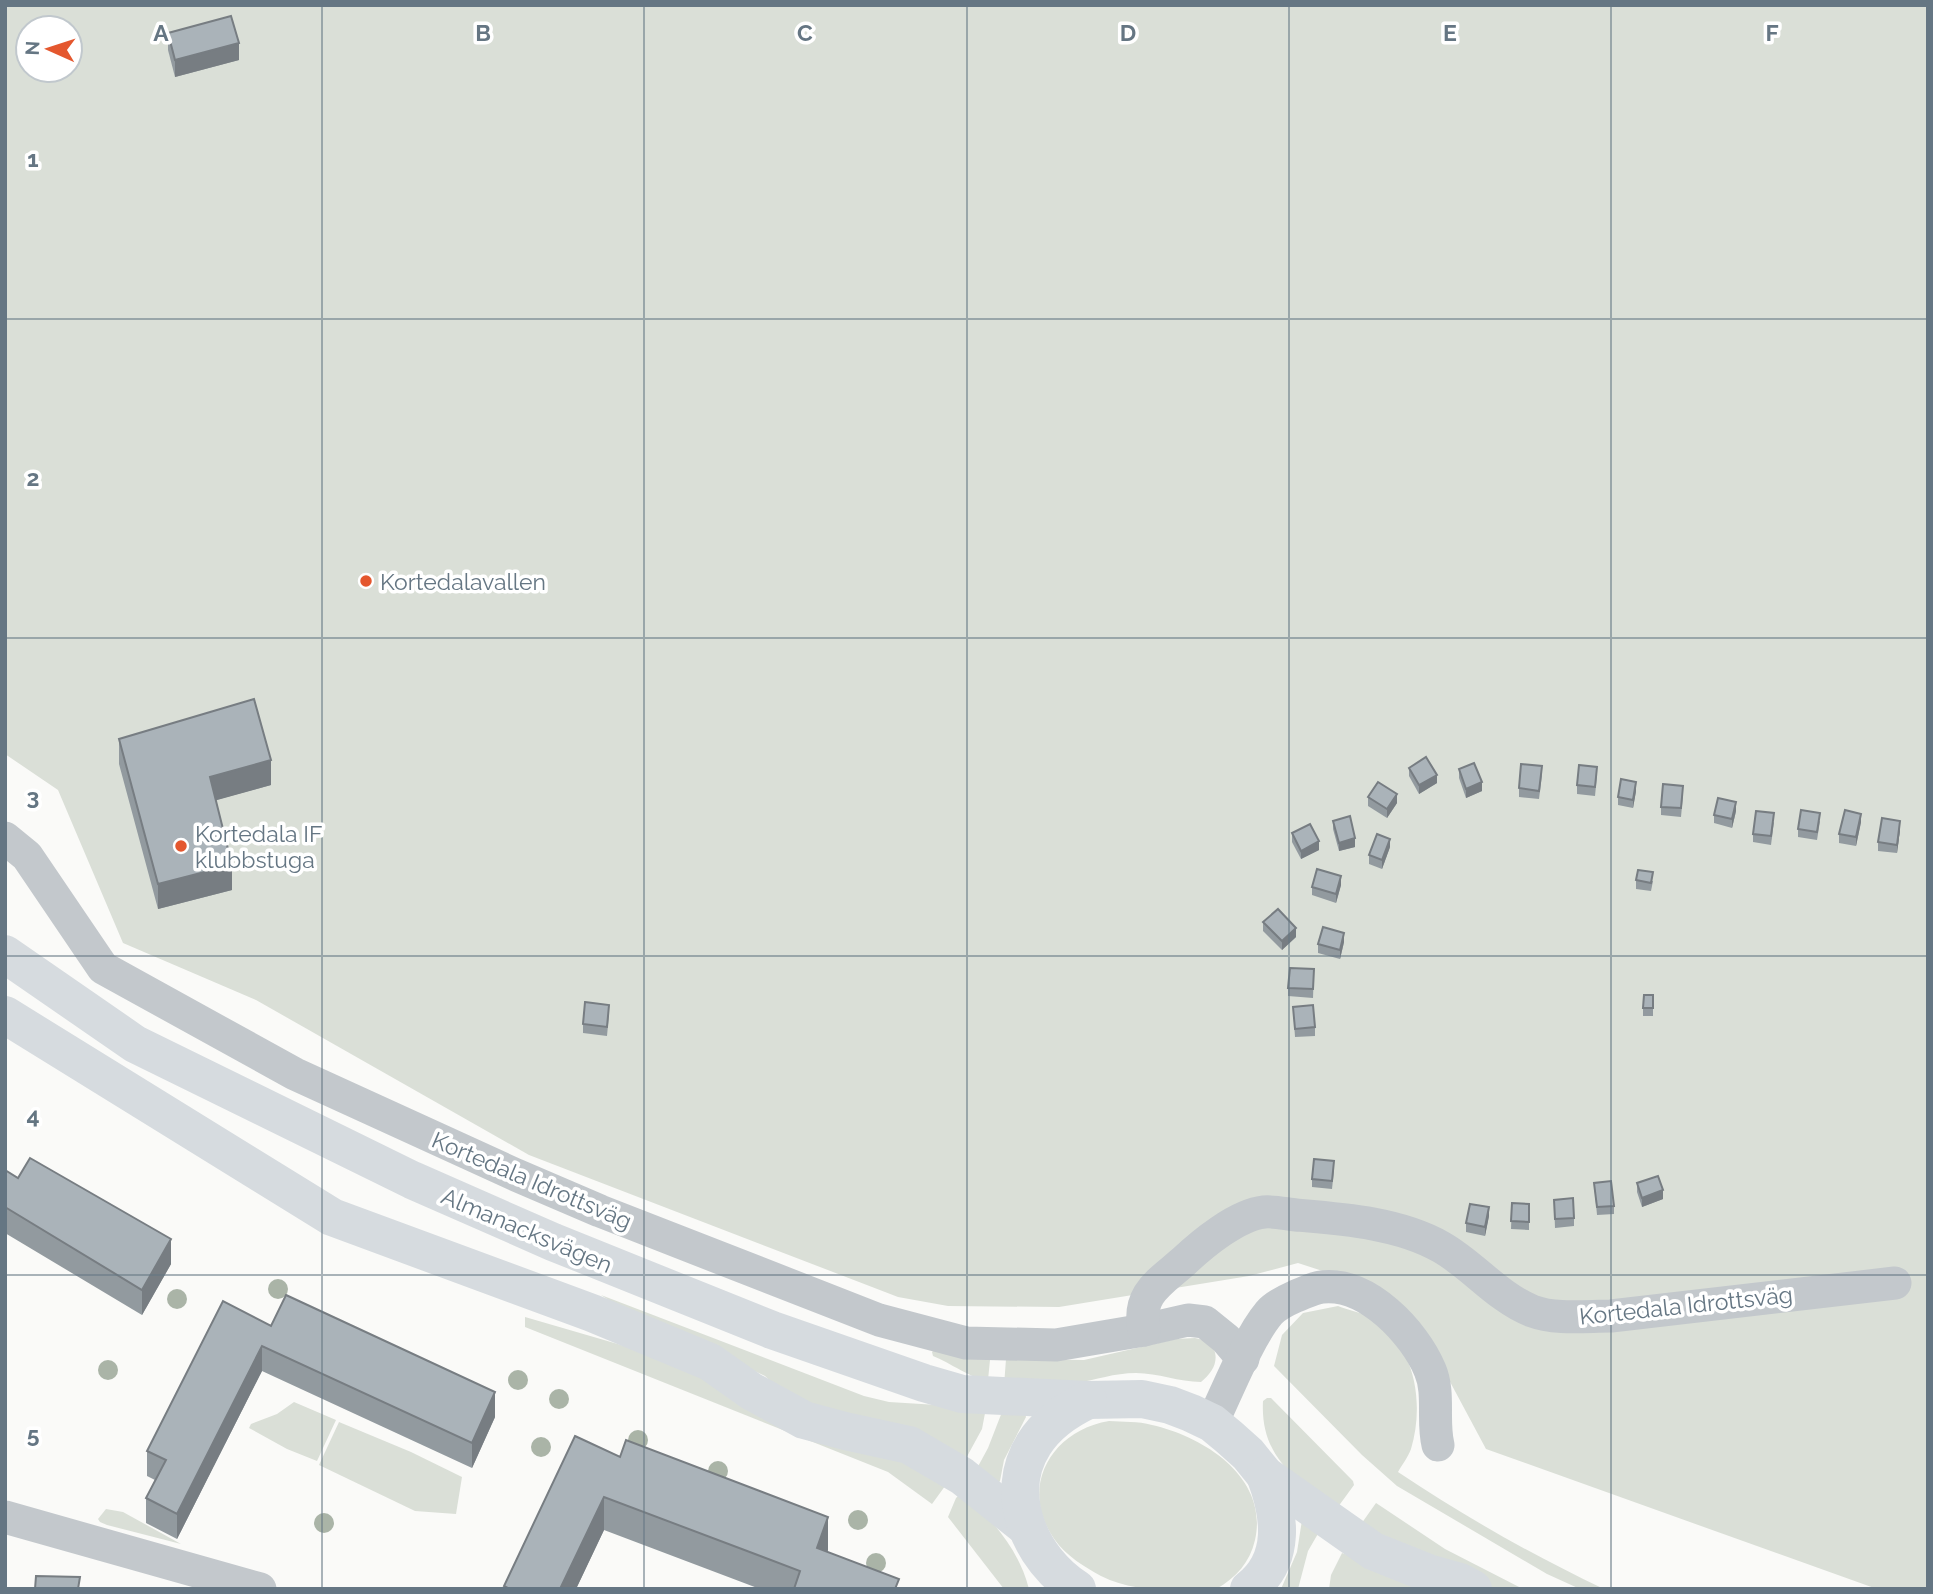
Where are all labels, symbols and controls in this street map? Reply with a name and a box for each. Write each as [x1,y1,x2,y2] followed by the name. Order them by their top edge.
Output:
[14,14,84,84] north arrow
[153,19,169,46] text: A
[475,19,491,46] text: B
[797,19,813,46] text: C
[1120,19,1136,46] text: D
[1443,19,1457,46] text: E
[1765,19,1779,46] text: F
[21,40,43,56] text: N
[27,145,39,172] text: 1
[27,464,39,491] text: 2
[380,568,546,595] place label: Kortedalavallen
[358,573,374,589] marker: Kortedalavallen
[27,783,39,810] text: 3
[195,820,323,873] place label: Kortedala IF klubbstuga
[173,838,189,854] marker: Kortedala IF klubbstuga
[26,1102,40,1129] text: 4
[428,1126,636,1234] street label: Kortedala Idrottsväg
[438,1182,616,1278] street label: Almanacksvägen
[1578,1280,1794,1330] street label: Kortedala Idrottsväg
[27,1421,40,1448] text: 5

